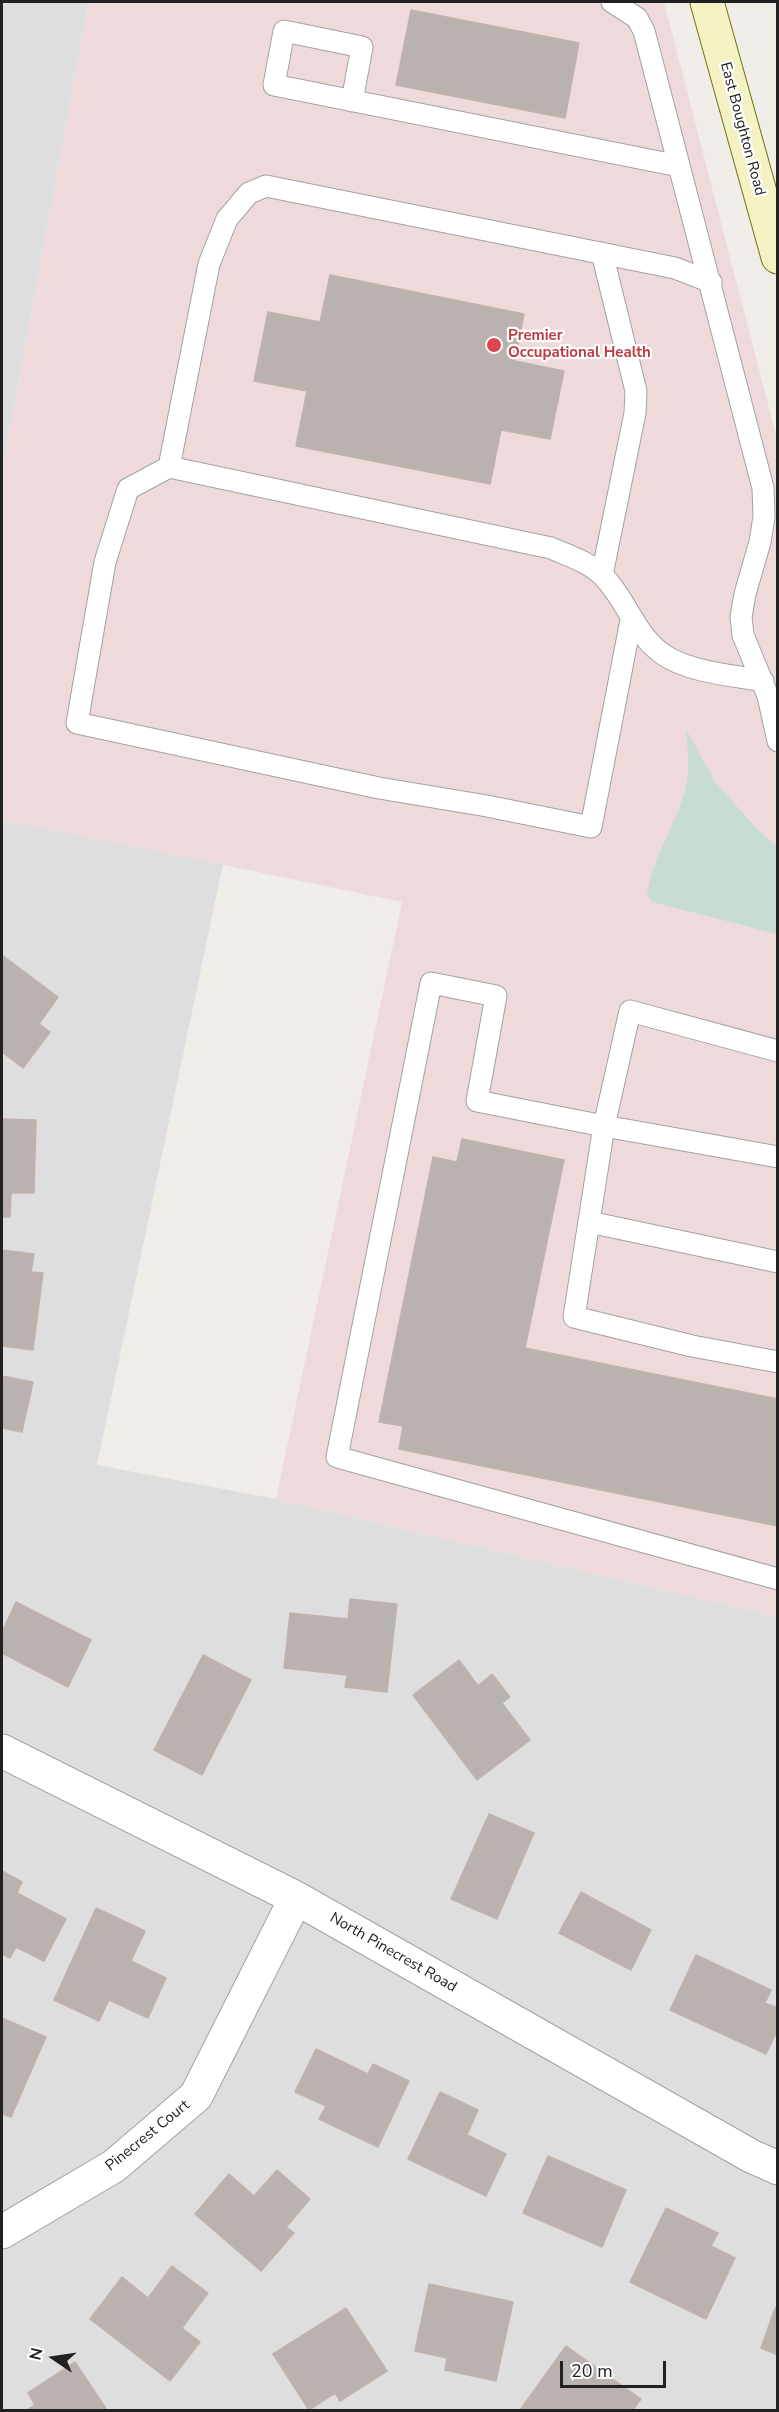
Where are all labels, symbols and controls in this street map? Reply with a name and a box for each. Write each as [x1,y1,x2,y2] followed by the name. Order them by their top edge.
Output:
[715,60,769,198] street label: East Boughton Road
[508,327,651,362] place label: Premier Occupational Health
[485,336,503,354] marker: Premier Occupational Health
[326,1909,460,1997] street label: North Pinecrest Road
[102,2097,194,2175] street label: Pinecrest Court
[24,2328,84,2388] north arrow
[24,2346,49,2362] text: N
[563,2349,670,2387] scale bar
[571,2359,613,2383] text: 20 m

